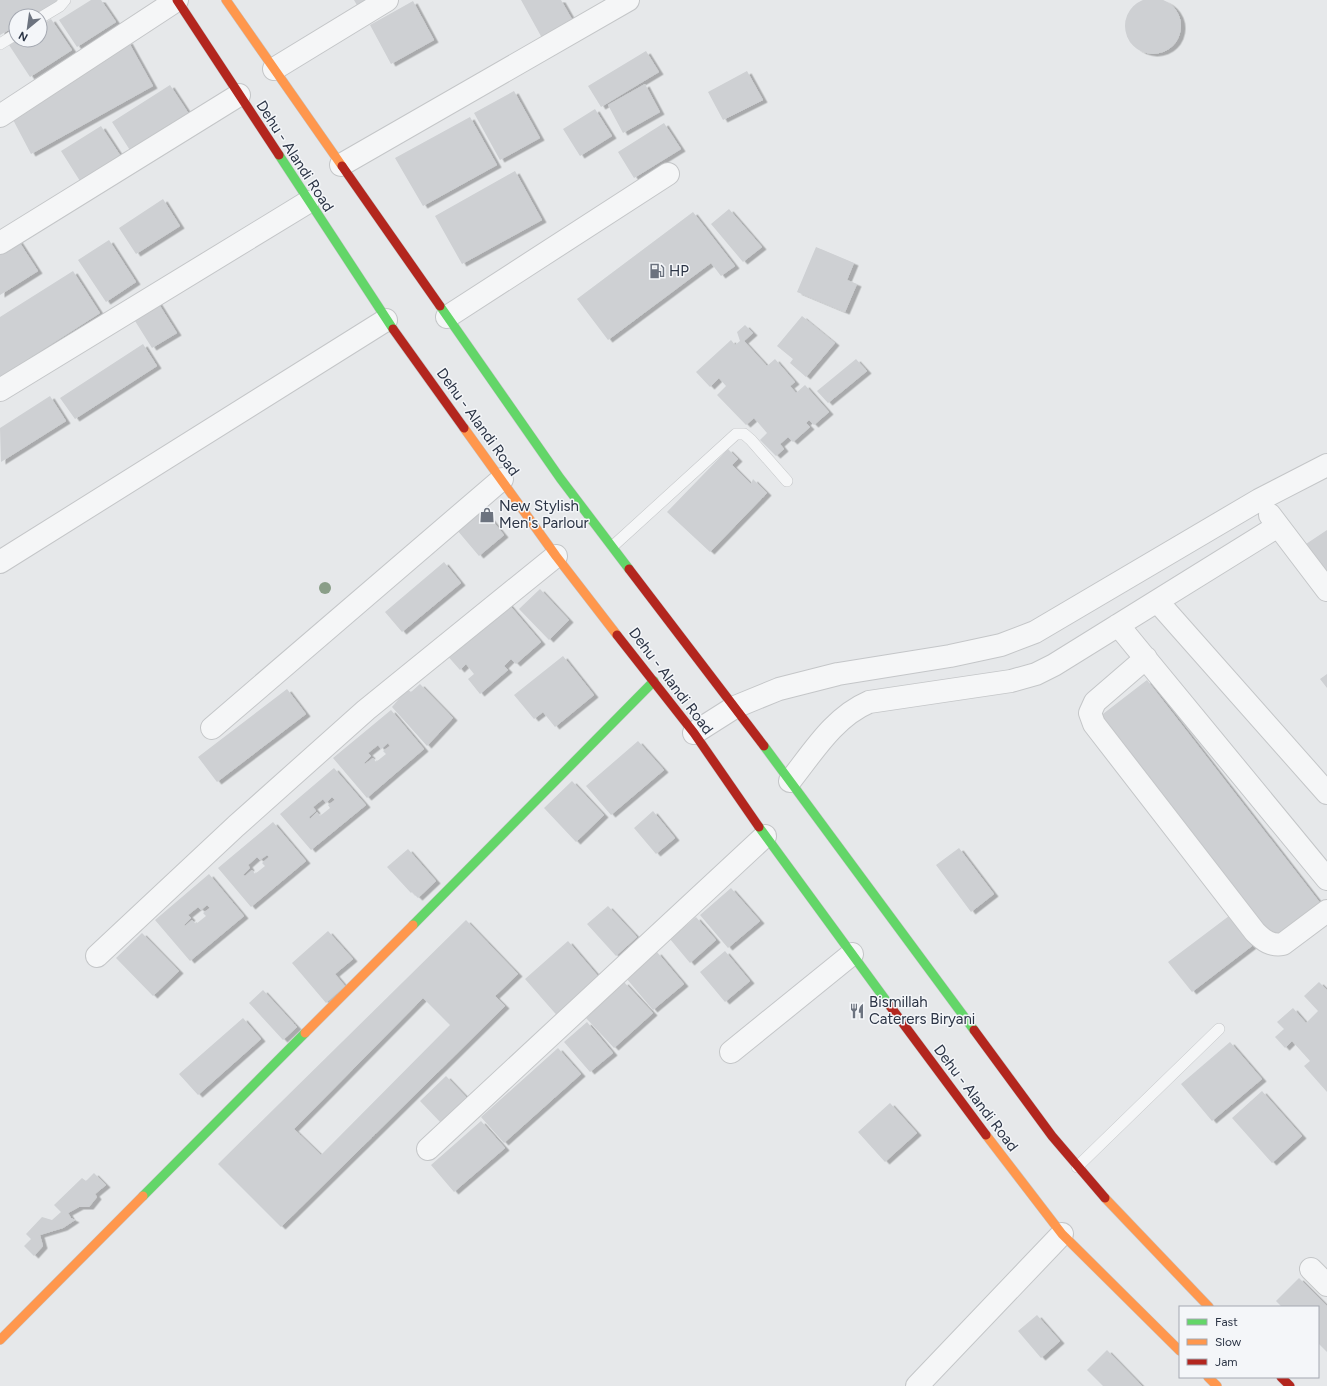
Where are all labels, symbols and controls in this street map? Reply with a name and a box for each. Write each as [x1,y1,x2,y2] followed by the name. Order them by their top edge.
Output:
[8,8,48,48] north arrow
[17,29,30,44] text: N
[252,97,338,215] street label: Dehu - Alandi Road
[648,262,666,280] fuel station icon: HP
[669,262,689,280] place label: HP
[433,365,523,479] street label: Dehu - Alandi Road
[499,497,589,532] place label: New Stylish Men's Parlour
[478,506,496,524] shop icon: New Stylish Men's Parlour
[625,624,717,738] street label: Dehu - Alandi Road
[869,993,975,1028] place label: Bismillah Caterers Biryani
[848,1002,866,1020] restaurant icon: Bismillah Caterers Biryani
[930,1041,1022,1155] street label: Dehu - Alandi Road
[1179,1306,1319,1378] legend
[1215,1315,1238,1329] text: Fast
[1215,1335,1242,1349] text: Slow
[1215,1355,1238,1369] text: Jam

